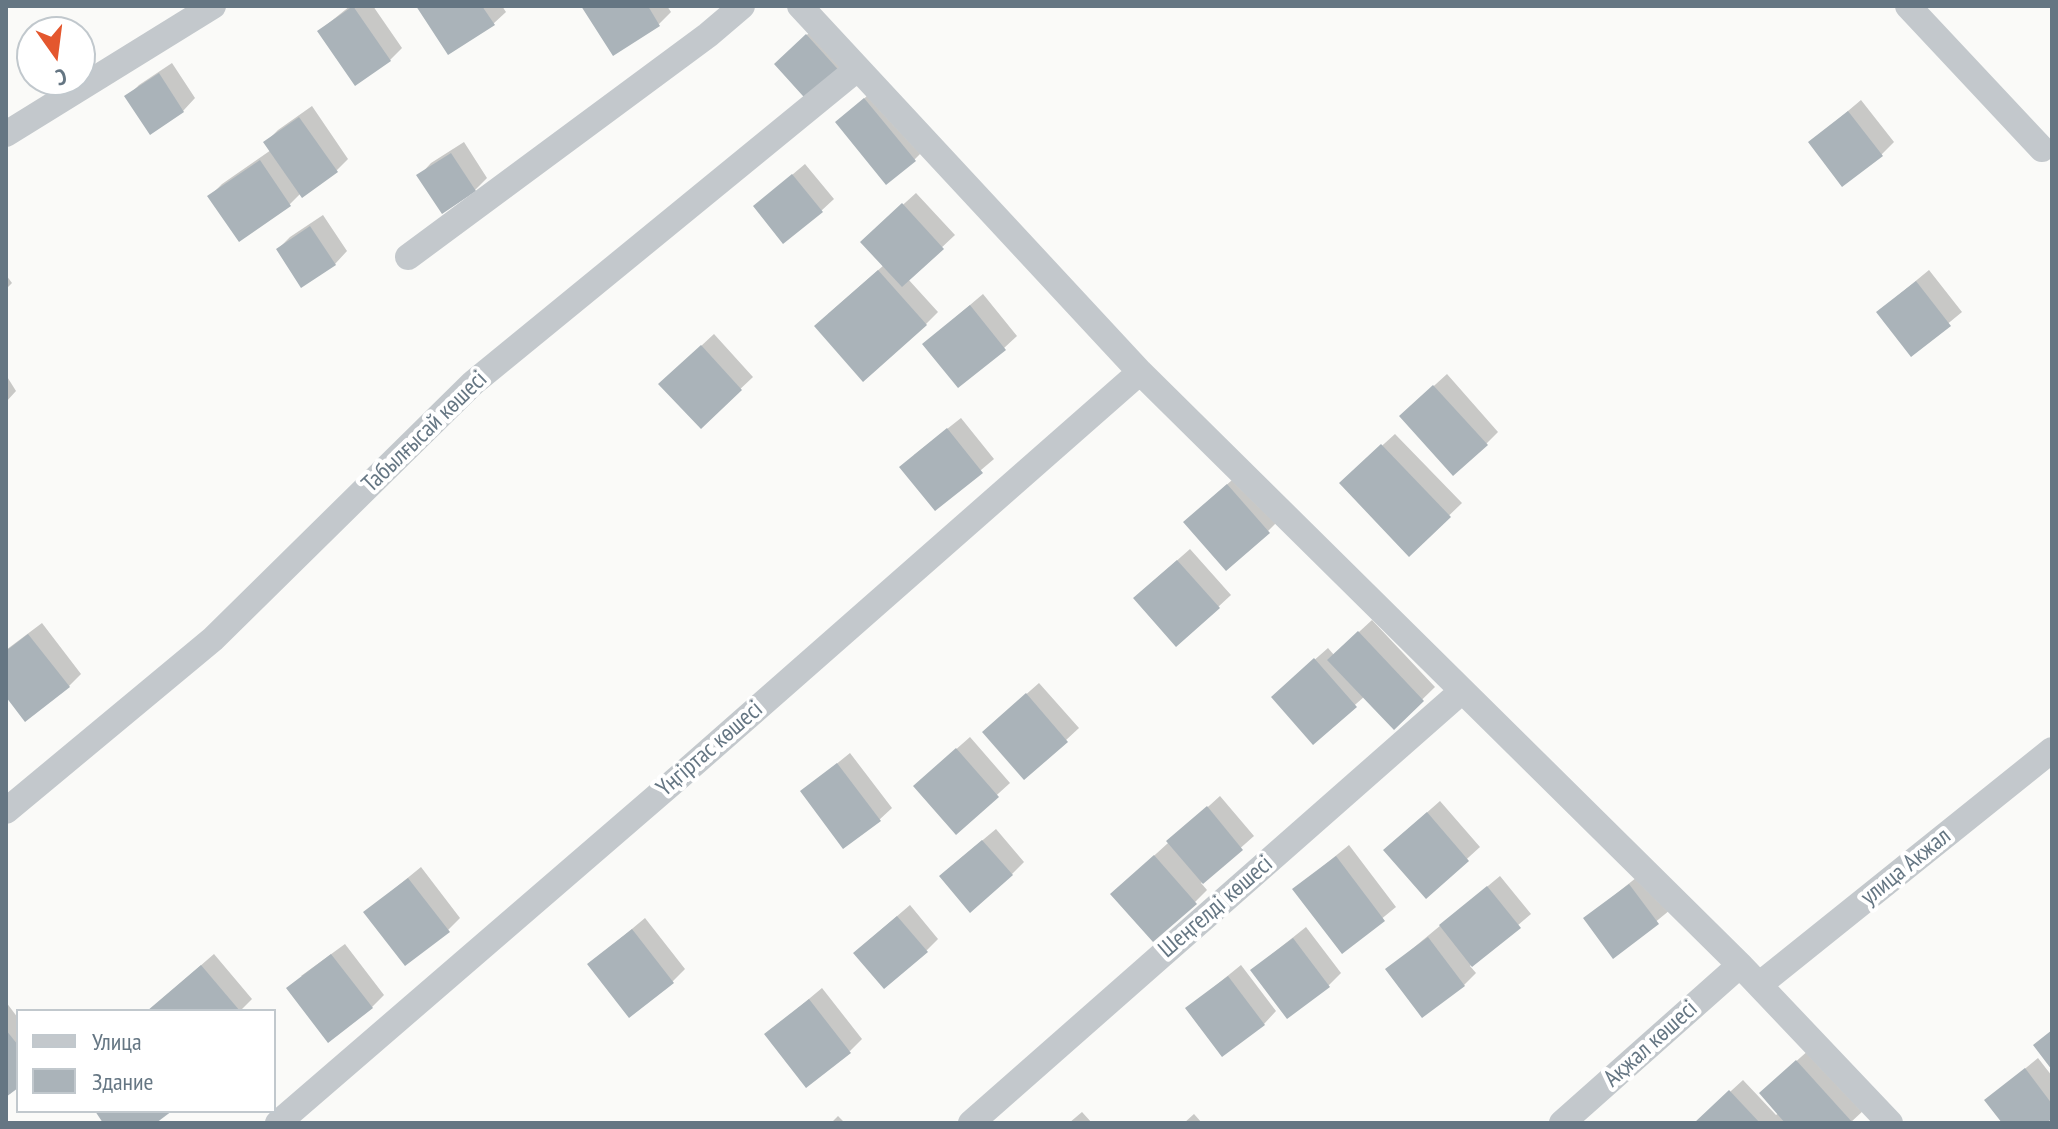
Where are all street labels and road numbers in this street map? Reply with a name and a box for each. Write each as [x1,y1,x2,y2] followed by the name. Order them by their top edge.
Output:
[357,365,493,499] street label: Табылғысай көшесі
[651,695,769,803] street label: Үңгіртас көшесі
[1855,822,1957,912] street label: улица Акжал
[1153,850,1279,964] street label: Шеңгелді көшесі
[1598,995,1704,1093] street label: Ақжал көшесі

